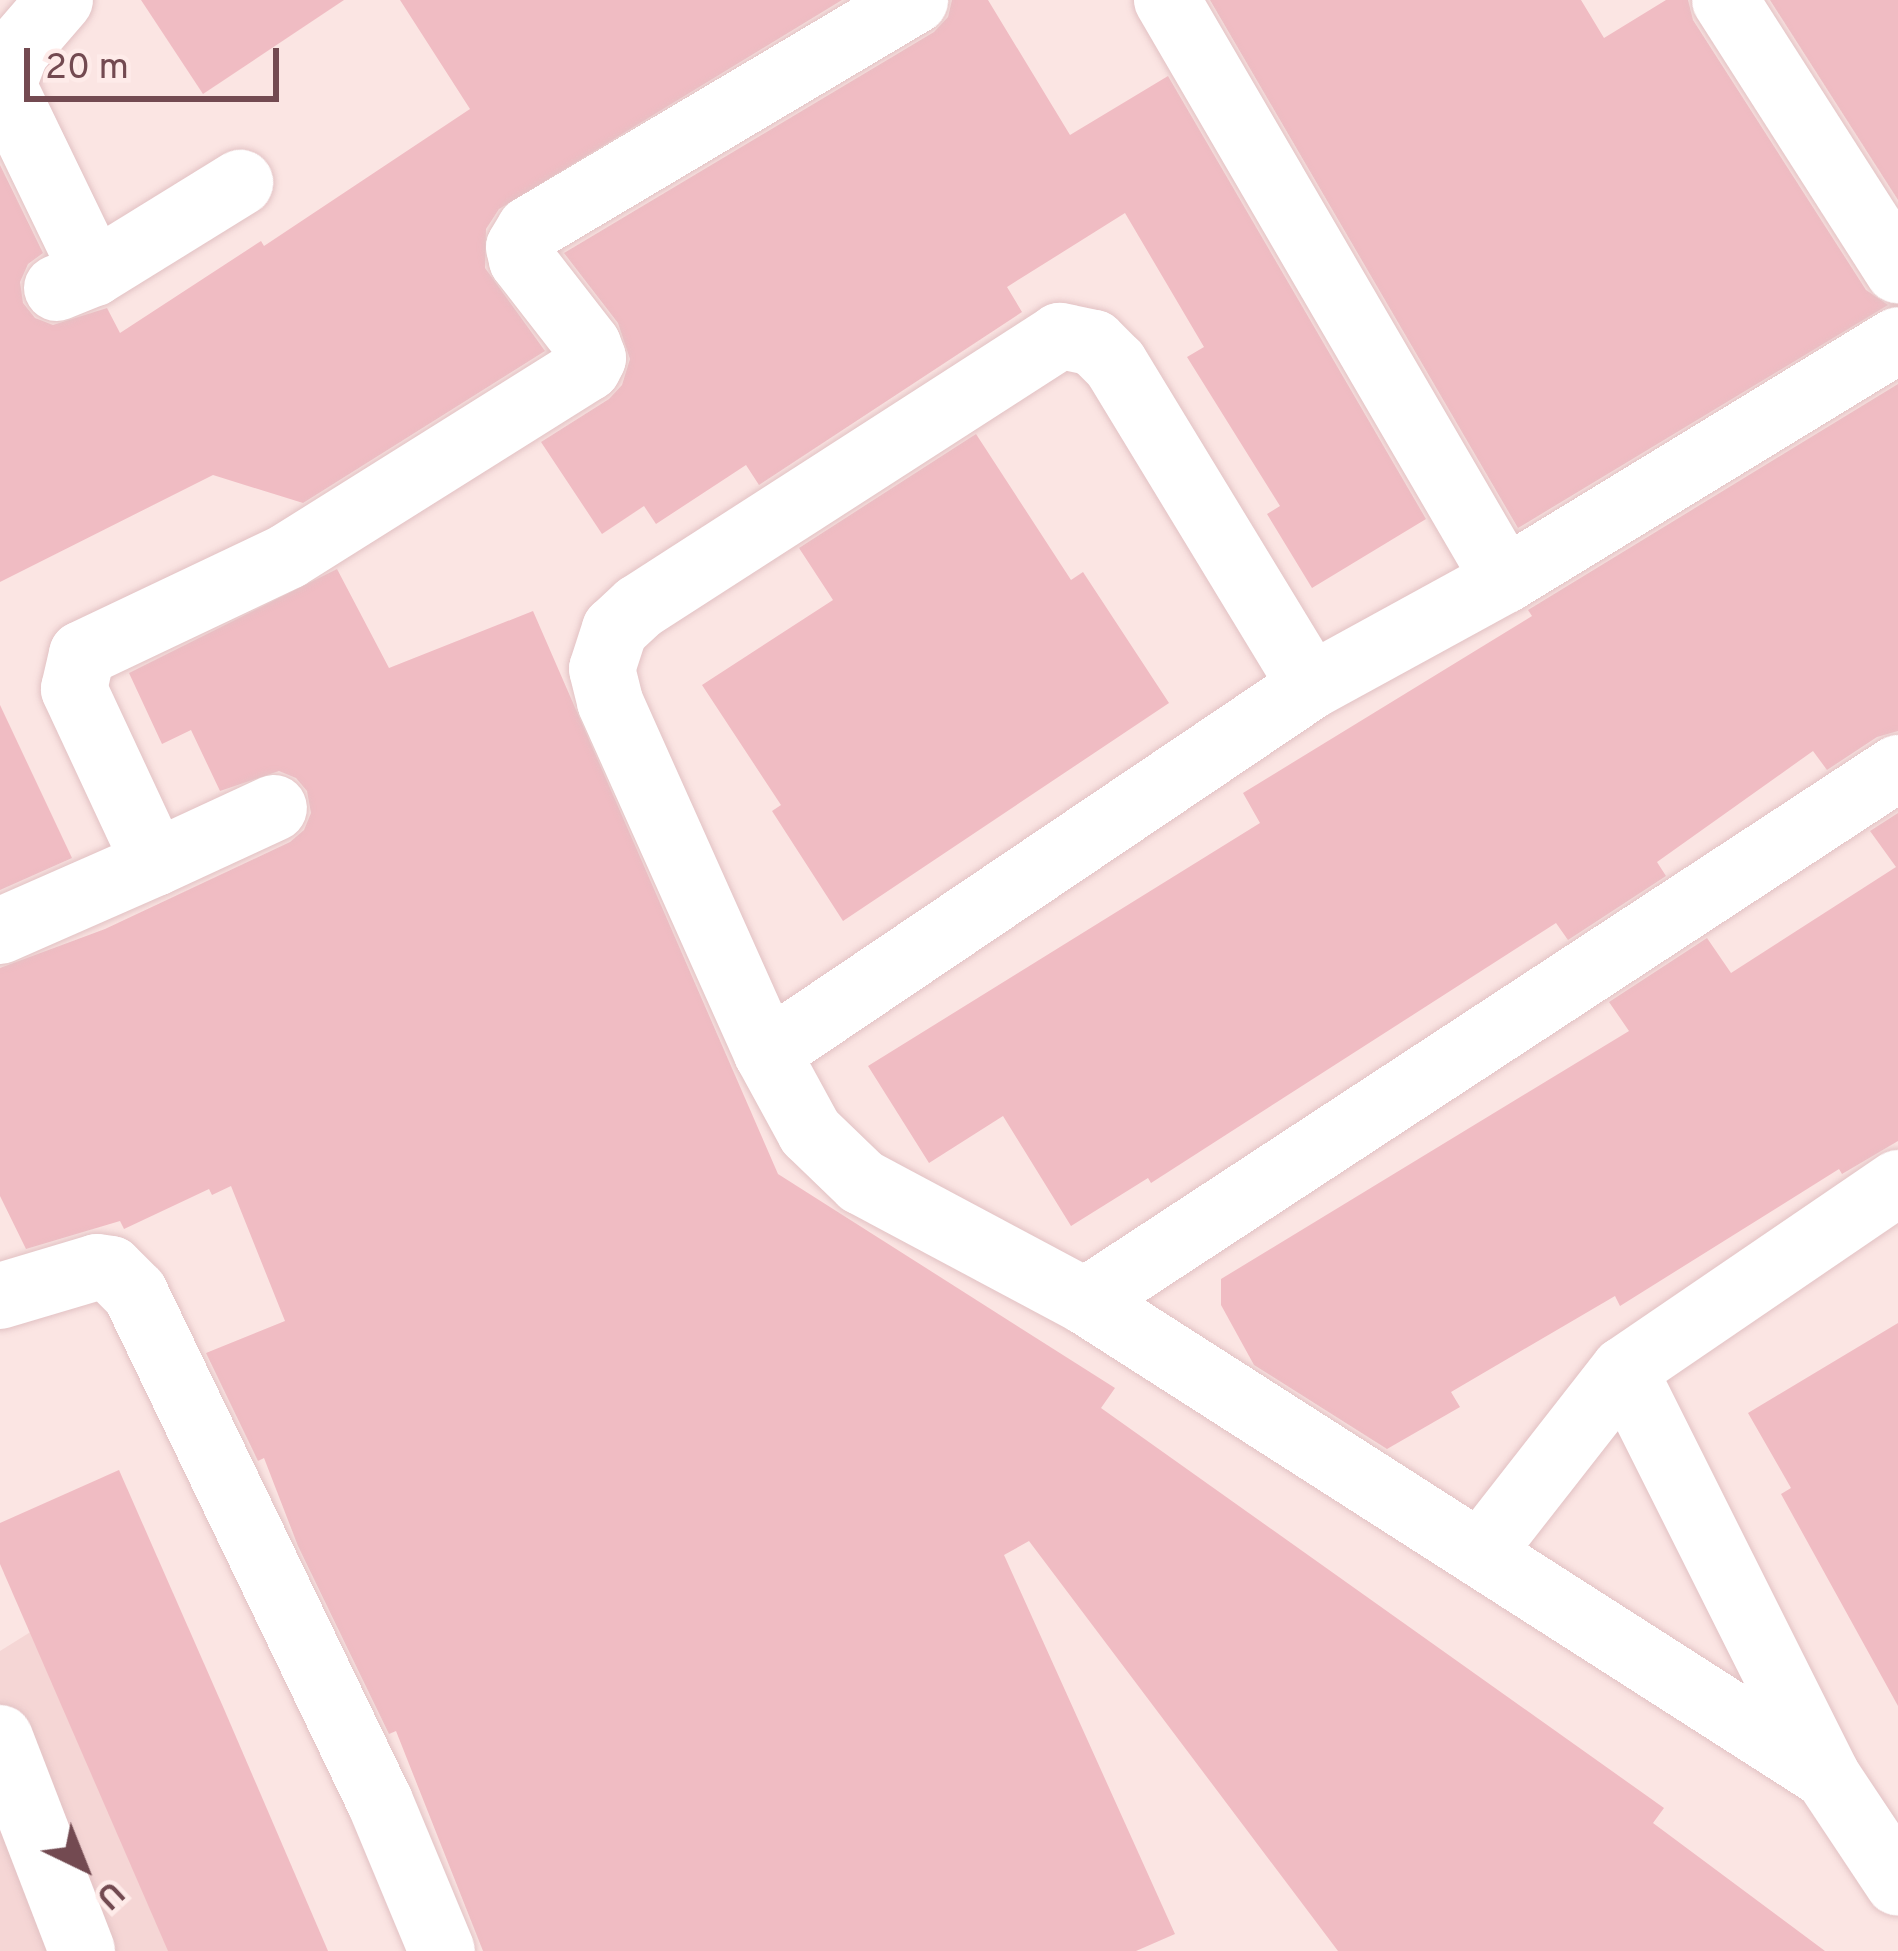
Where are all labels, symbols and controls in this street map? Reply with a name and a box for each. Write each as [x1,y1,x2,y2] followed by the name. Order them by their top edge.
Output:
[30,24,285,98] scale bar
[45,46,129,92] text: 20 m
[24,1807,144,1927] north arrow
[86,1870,131,1917] text: U

